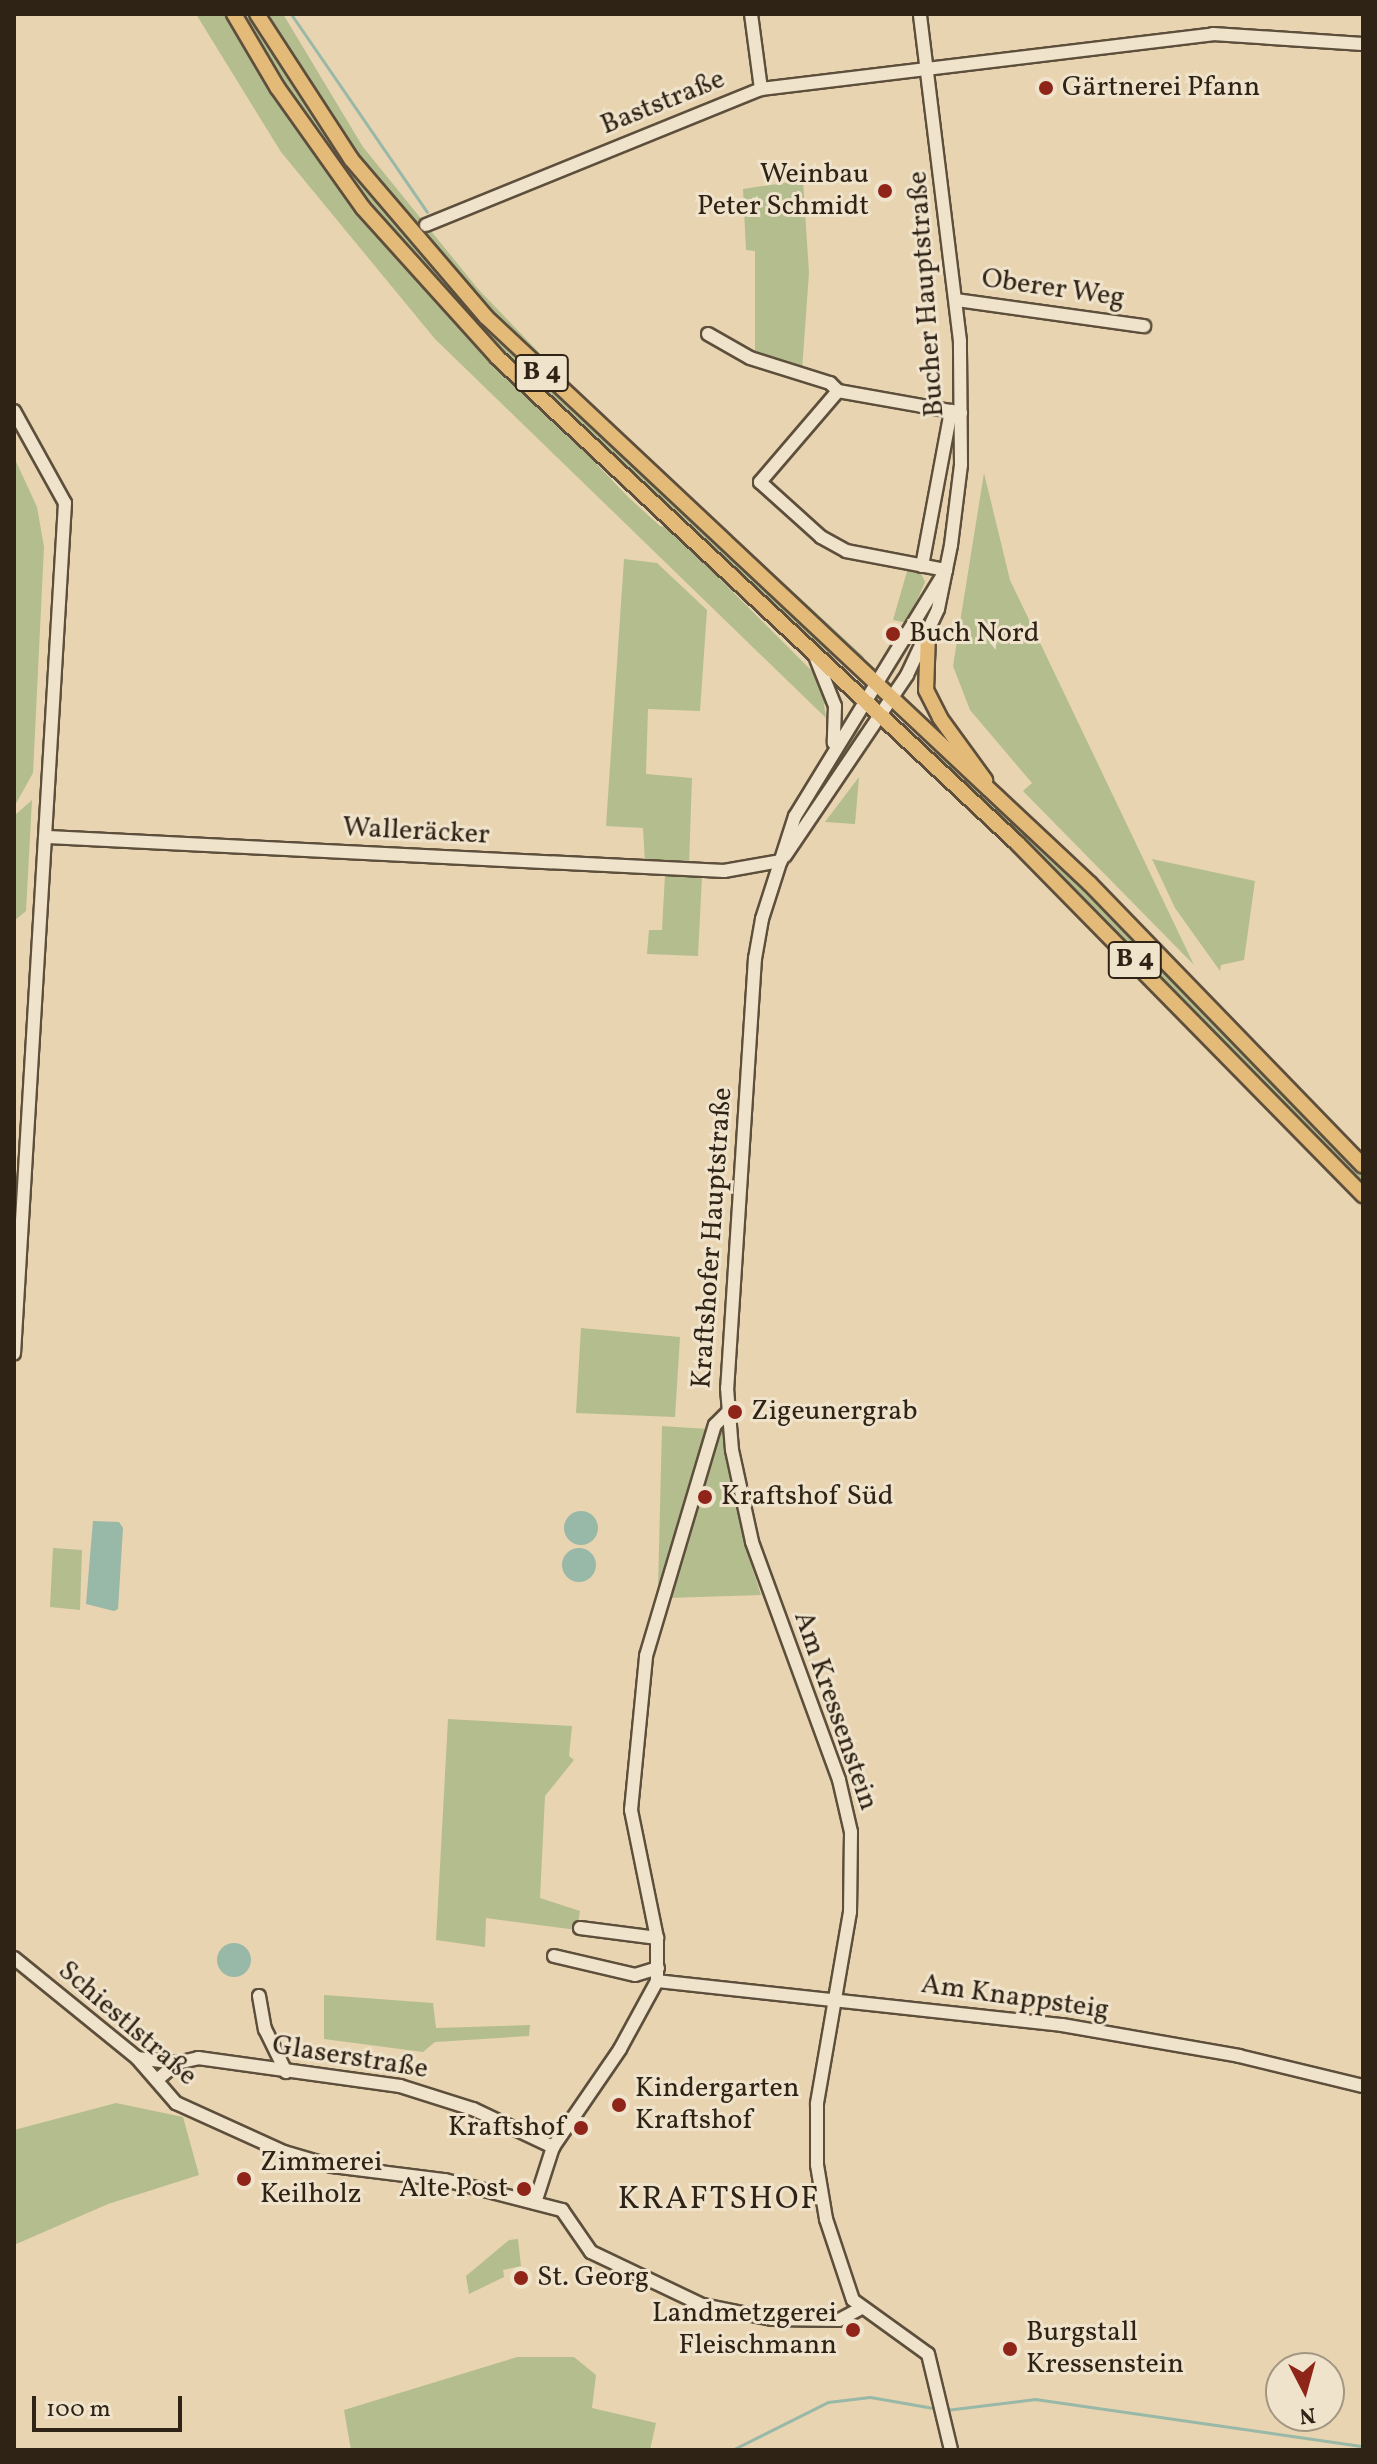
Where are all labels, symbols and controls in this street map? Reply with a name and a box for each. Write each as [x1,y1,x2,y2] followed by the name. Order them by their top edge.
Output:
[596,63,730,143] street label: Baststraße
[1062,71,1260,105] place label: Gärtnerei Pfann
[1037,79,1055,97] marker: Gärtnerei Pfann
[697,158,869,224] place label: Weinbau Peter Schmidt
[902,170,952,418] street label: Bucher Hauptstraße
[876,182,894,200] marker: Weinbau Peter Schmidt
[979,262,1127,316] street label: Oberer Weg
[514,351,570,395] road number: B 4
[909,617,1040,651] place label: Buch Nord
[884,625,902,643] marker: Buch Nord
[342,811,490,853] street label: Walleräcker
[1107,938,1163,982] road number: B 4
[686,1086,740,1390] street label: Kraftshofer Hauptstraße
[751,1395,917,1429] place label: Zigeunergrab
[726,1403,744,1421] marker: Zigeunergrab
[721,1480,891,1514] place label: Kraftshof Süd
[696,1488,714,1506] marker: Kraftshof Süd
[785,1607,885,1815] street label: Am Kressenstein
[51,1954,203,2094] street label: Schiestlstraße
[919,1968,1111,2028] street label: Am Knappsteig
[270,2029,430,2087] street label: Glaserstraße
[635,2072,799,2138] place label: Kindergarten Kraftshof
[610,2096,628,2114] marker: Kindergarten Kraftshof
[448,2111,565,2145] place label: Kraftshof
[572,2119,590,2137] marker: Kraftshof
[260,2146,382,2212] place label: Zimmerei Keilholz
[235,2170,253,2188] marker: Zimmerei Keilholz
[399,2172,508,2206] place label: Alte Post
[515,2180,533,2198] marker: Alte Post
[618,2181,820,2219] district label: KRAFTSHOF
[537,2261,649,2295] place label: St. Georg
[512,2269,530,2287] marker: St. Georg
[652,2297,837,2363] place label: Landmetzgerei Fleischmann
[1026,2316,1184,2382] place label: Burgstall Kressenstein
[844,2321,862,2339] marker: Landmetzgerei Fleischmann
[1001,2340,1019,2358] marker: Burgstall Kressenstein
[1265,2352,1345,2432] north arrow
[36,2380,186,2430] scale bar
[46,2393,111,2427] text: 100 m
[1298,2398,1317,2431] text: N

